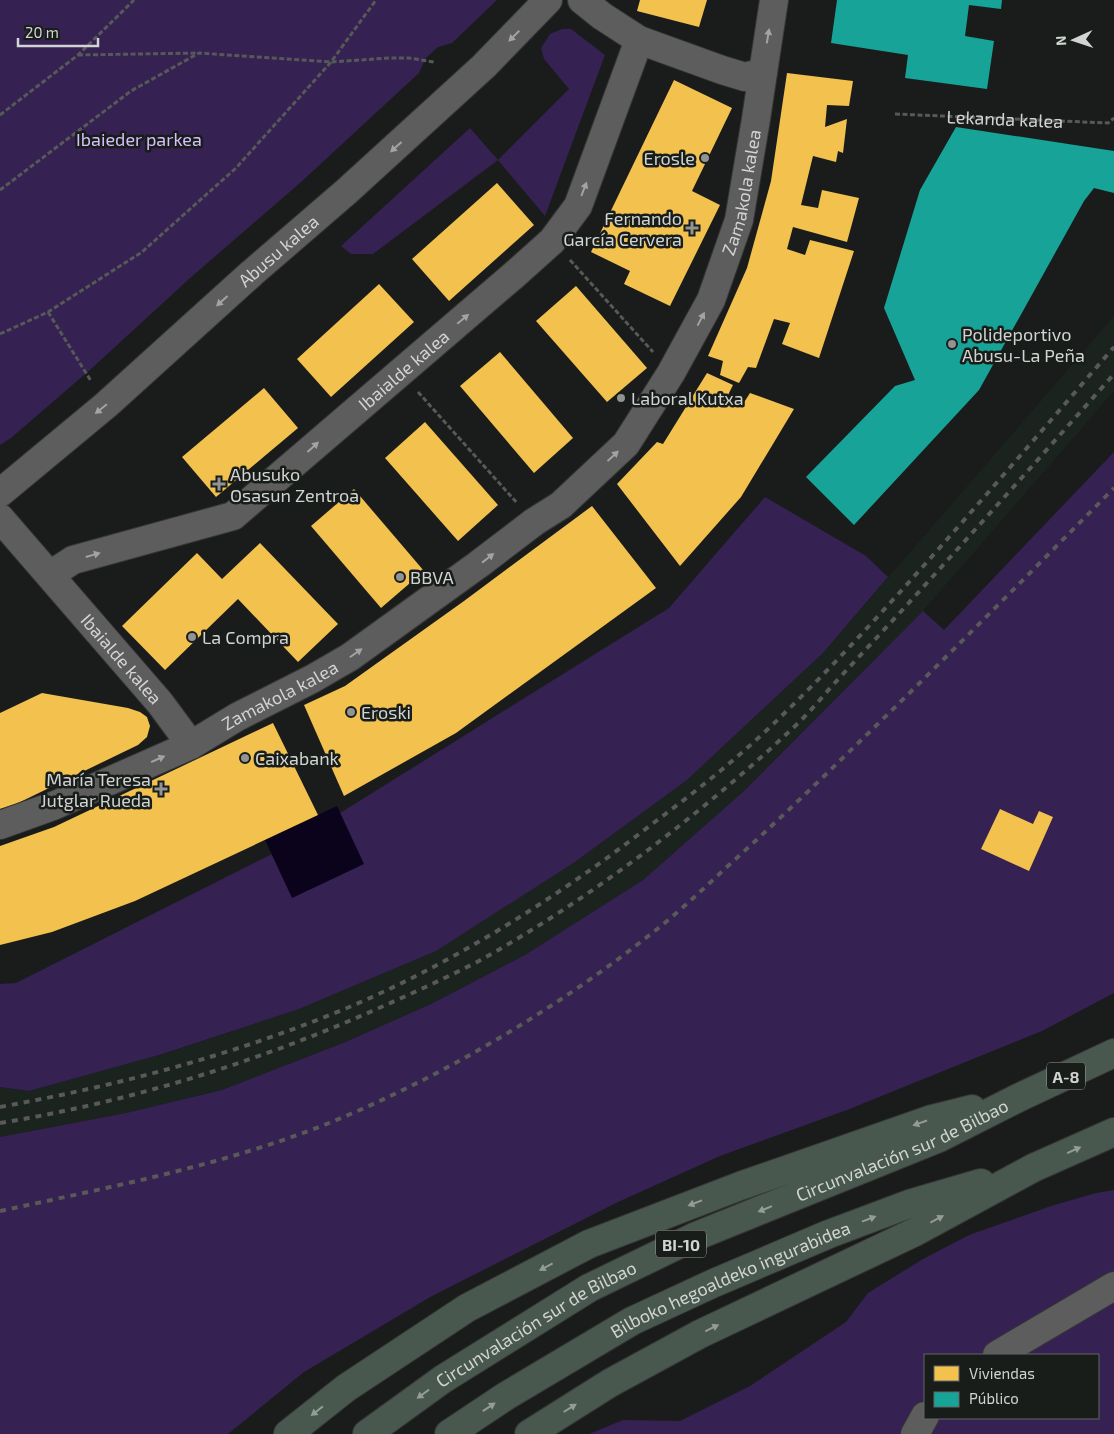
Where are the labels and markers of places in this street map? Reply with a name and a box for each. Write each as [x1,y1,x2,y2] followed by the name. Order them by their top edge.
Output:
[644,147,695,169] place label: Erosle
[699,152,711,164] marker: Erosle
[563,207,682,250] place label: Fernando García Cervera
[686,222,698,234] marker: Fernando García Cervera
[962,323,1085,366] place label: Polideportivo Abusu-La Peña
[946,338,958,350] marker: Polideportivo Abusu-La Peña
[631,387,744,409] place label: Laboral Kutxa
[615,392,627,404] marker: Laboral Kutxa
[230,463,359,506] place label: Abusuko Osasun Zentroa
[212,477,226,491] marker: Abusuko Osasun Zentroa
[410,566,455,588] place label: BBVA
[394,571,406,583] marker: BBVA
[202,626,289,648] place label: La Compra
[186,631,198,643] marker: La Compra
[361,701,411,723] place label: Eroski
[345,706,357,718] marker: Eroski
[255,747,339,769] place label: Caixabank
[239,752,251,764] marker: Caixabank
[40,768,151,811] place label: María Teresa Jutglar Rueda
[155,783,167,795] marker: María Teresa Jutglar Rueda

